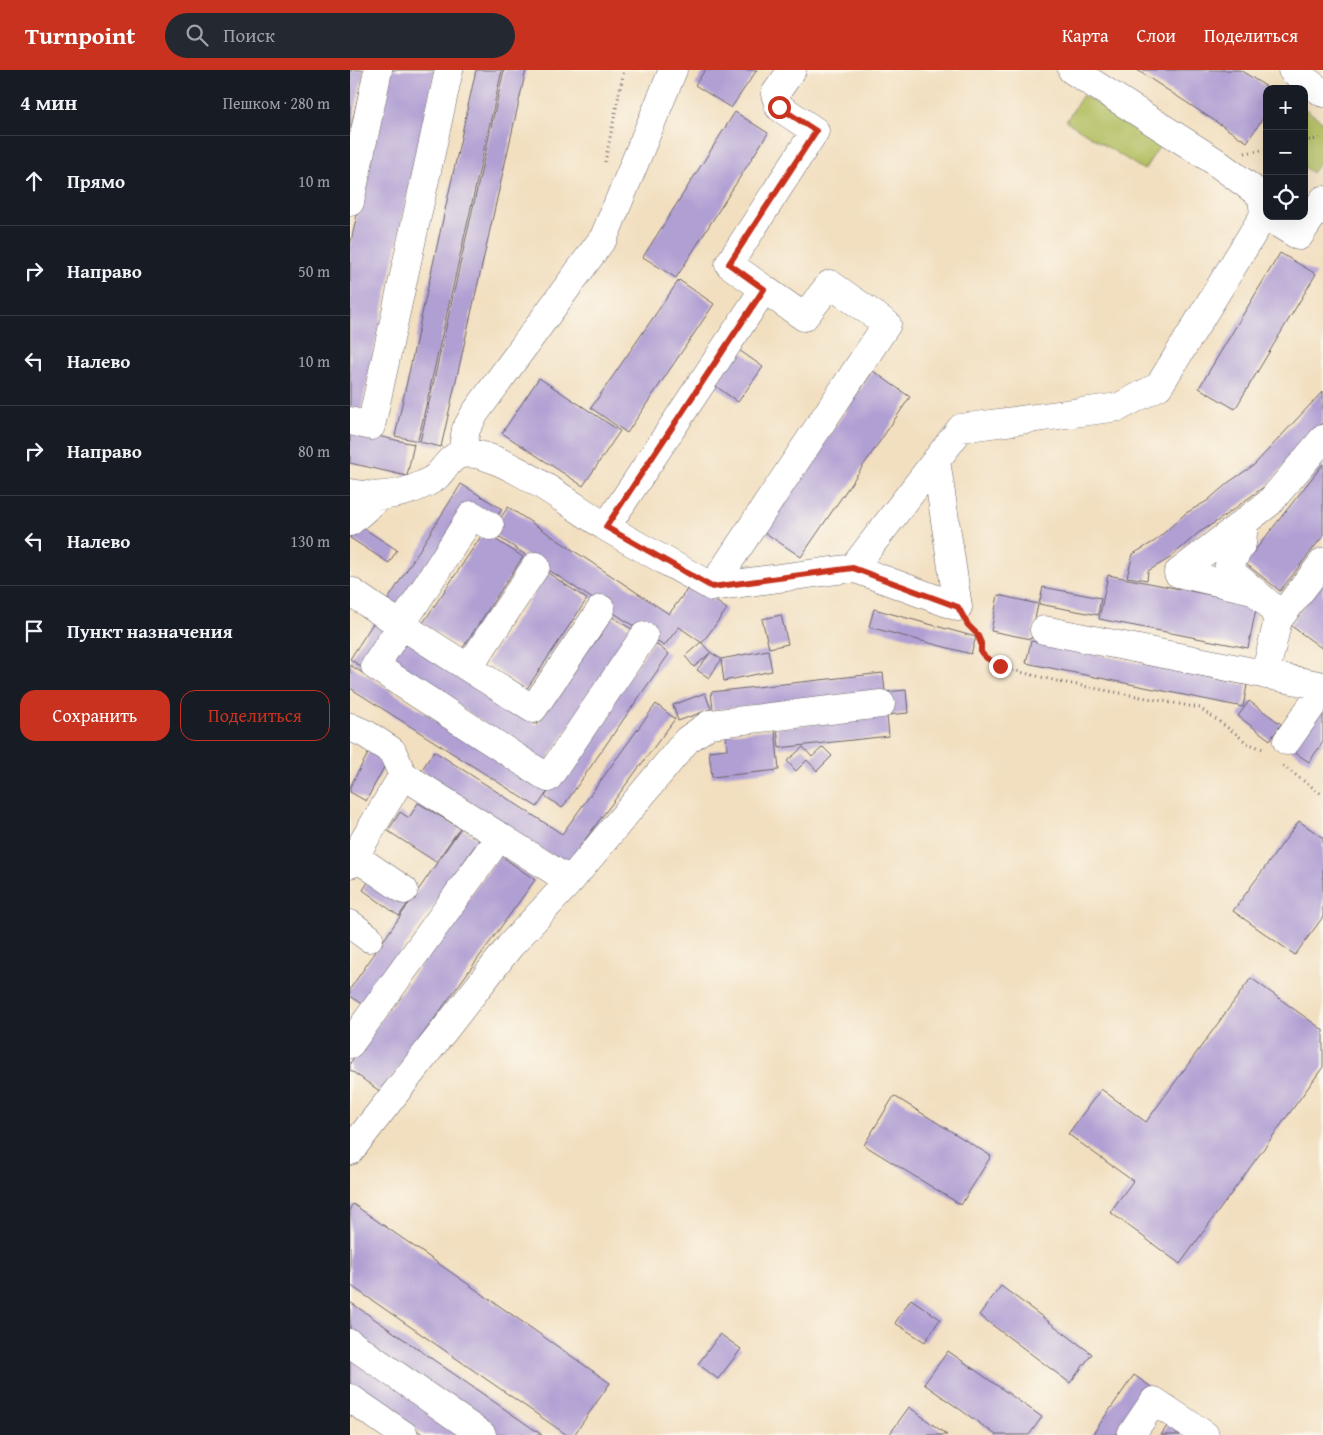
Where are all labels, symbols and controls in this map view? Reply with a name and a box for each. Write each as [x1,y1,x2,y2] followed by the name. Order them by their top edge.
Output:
[165,13,515,58] search box
[25,18,135,53] text: Turnpoint
[183,21,211,49] icon: search
[223,21,275,49] text: Поиск
[1062,22,1109,49] text: Карта
[1137,22,1176,49] text: Слои
[1204,22,1298,49] text: Поделиться
[1263,85,1308,220] map controls
[1263,85,1308,130] button: +
[20,87,77,118] text: 4 мин
[223,91,330,115] text: Пешком · 280 m
[768,96,791,119] route start
[1263,130,1308,175] button: −
[20,167,48,195] icon: ahead
[67,167,125,195] text: Прямо
[298,169,330,193] text: 10 m
[1263,175,1308,220] button: locate
[20,257,48,285] icon: right
[67,257,142,285] text: Направо
[298,259,330,283] text: 50 m
[20,347,48,375] icon: left
[67,347,130,375] text: Налево
[298,349,330,373] text: 10 m
[20,437,48,465] icon: right
[67,437,142,465] text: Направо
[298,439,330,463] text: 80 m
[20,527,48,555] icon: left
[67,527,130,555] text: Налево
[290,529,330,553] text: 130 m
[20,617,48,645] icon: arrive
[67,617,233,645] text: Пункт назначения
[989,655,1012,678] route end
[20,690,170,741] button: Сохранить
[180,690,330,741] button: Поделиться

